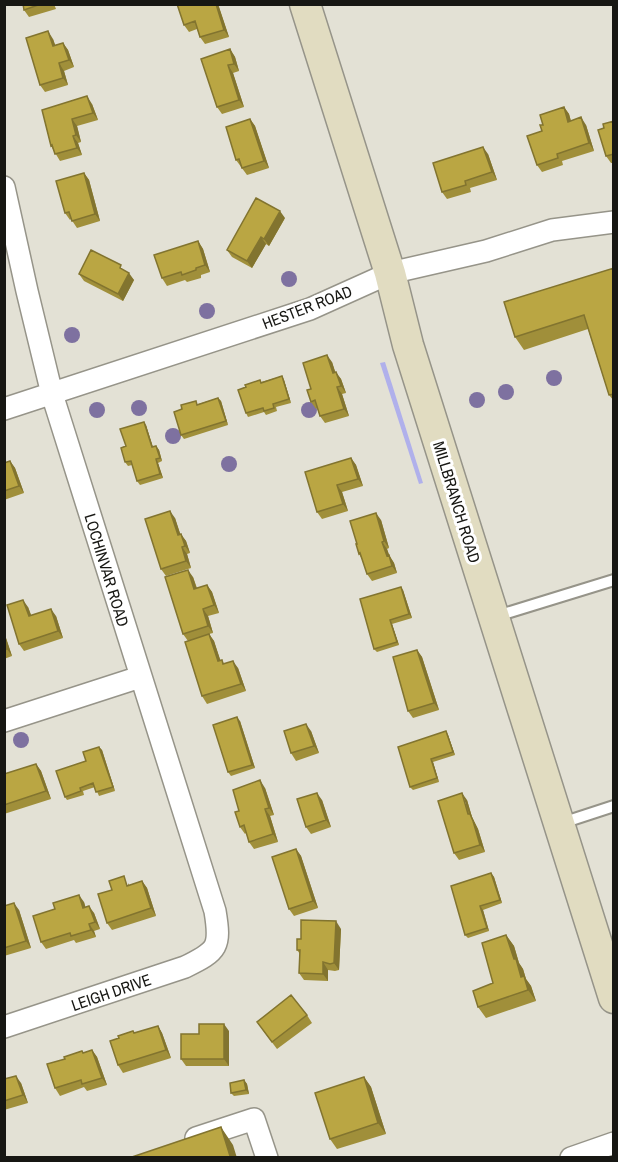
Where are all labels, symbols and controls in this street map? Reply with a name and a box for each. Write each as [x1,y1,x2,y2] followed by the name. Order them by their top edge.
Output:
[259,280,355,334] street label: HESTER ROAD
[428,438,486,566] street label: MILLBRANCH ROAD
[79,511,135,629] street label: LOCHINVAR ROAD
[68,968,154,1016] street label: LEIGH DRIVE

